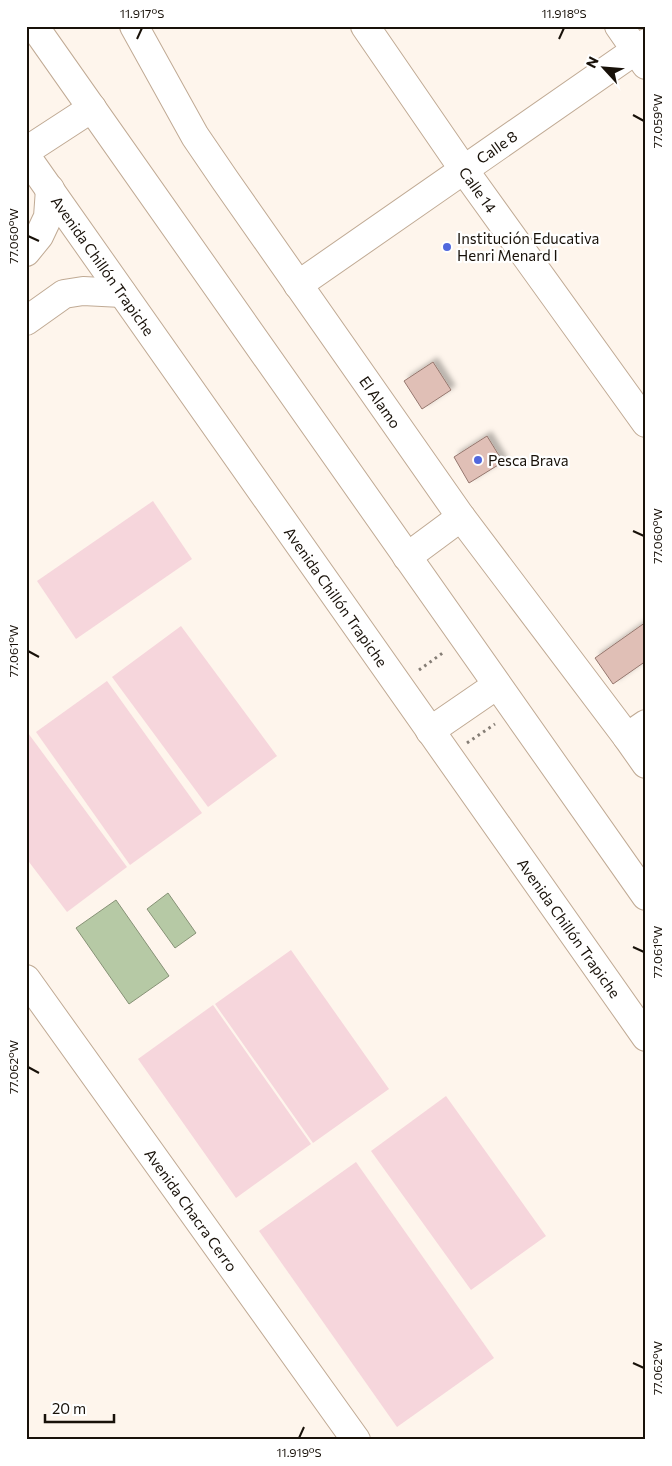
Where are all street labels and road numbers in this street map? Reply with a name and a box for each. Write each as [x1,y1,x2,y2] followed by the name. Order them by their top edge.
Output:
[473,126,521,167] street label: Calle 8
[456,163,501,216] street label: Calle 14
[48,192,158,339] street label: Avenida Chillón Trapiche
[356,372,405,432] street label: El Alamo
[281,523,392,670] street label: Avenida Chillón Trapiche
[514,855,625,1001] street label: Avenida Chillón Trapiche
[141,1145,241,1275] street label: Avenida Chacra Cerro

